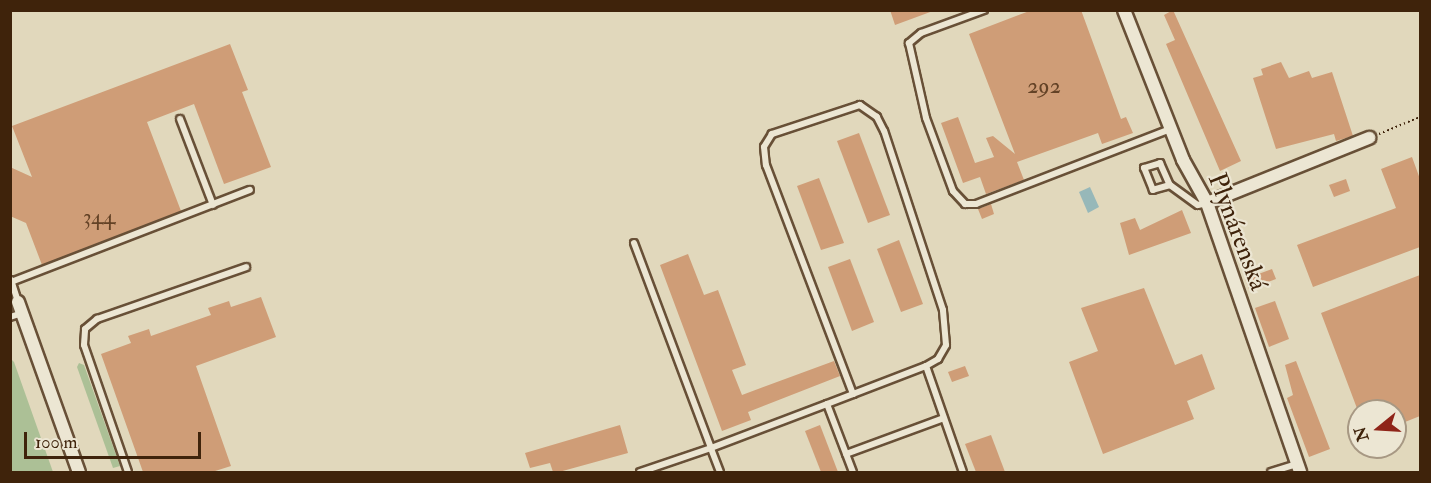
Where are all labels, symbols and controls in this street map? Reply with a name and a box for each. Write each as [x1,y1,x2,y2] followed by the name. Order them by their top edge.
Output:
[1027,74,1061,100] house number: 292
[1200,169,1274,295] street label: Plynárenská
[83,205,115,231] house number: 344
[1347,399,1407,459] north arrow
[27,420,204,458] scale bar
[1350,424,1374,444] text: N
[35,431,78,454] text: 100 m

